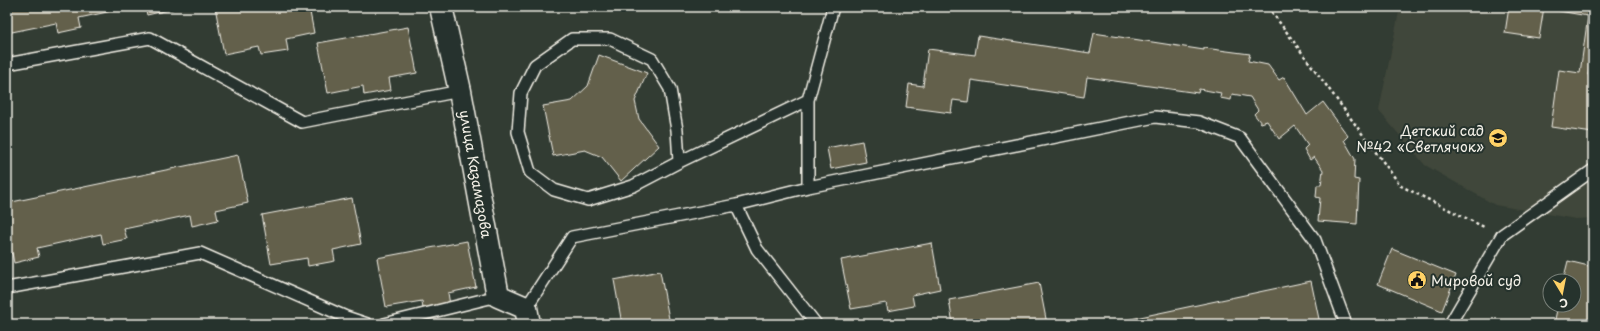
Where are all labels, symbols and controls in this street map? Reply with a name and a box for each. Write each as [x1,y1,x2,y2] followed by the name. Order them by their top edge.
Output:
[454,108,498,240] street label: улица Казамазова
[1356,120,1484,157] place label: Детский сад №42 «Светлячок»
[1487,127,1509,149] school or university icon: Детский сад №42 «Светлячок»
[1406,269,1428,291] public building icon: Мировой суд
[1431,270,1521,291] place label: Мировой суд
[1542,273,1582,313] north arrow
[1558,294,1569,312] text: С

